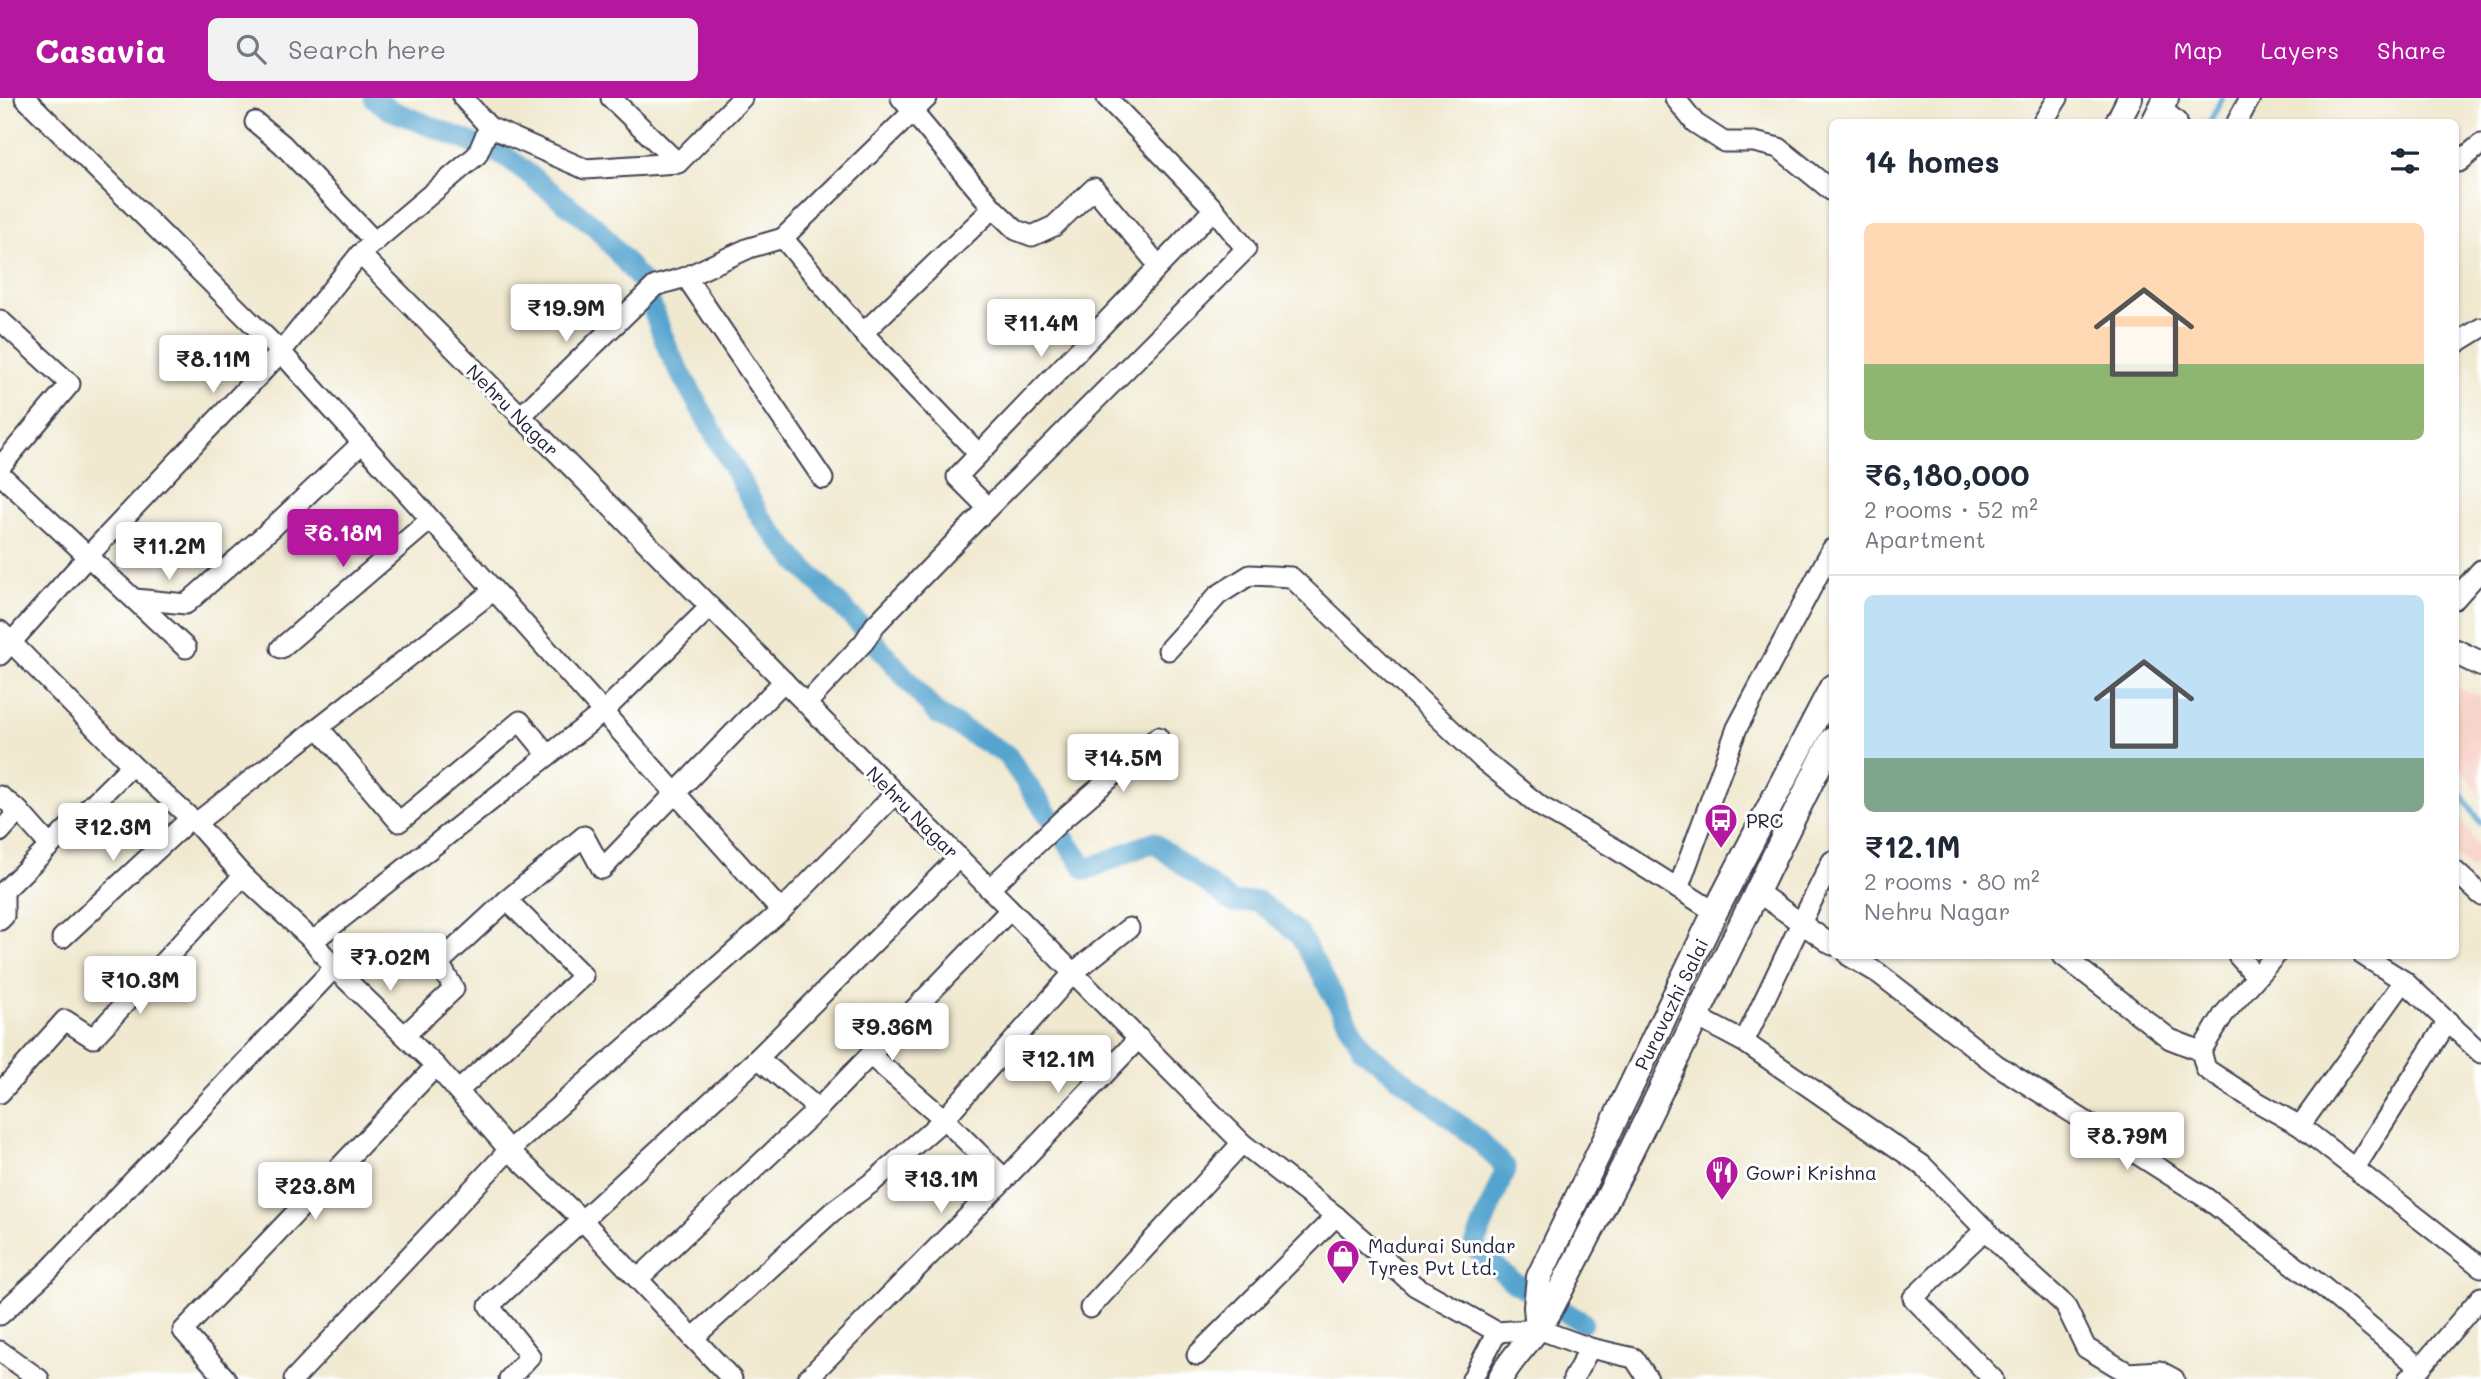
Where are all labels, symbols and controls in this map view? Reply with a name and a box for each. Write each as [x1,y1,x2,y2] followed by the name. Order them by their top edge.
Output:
[208,18,698,81] search box
[35,28,166,71] text: Casavia
[232,30,270,68] icon: search
[288,32,446,66] text: Search here
[2174,34,2222,65] text: Map
[2260,34,2339,65] text: Layers
[2377,34,2446,65] text: Share
[1864,141,2000,181] text: 14 homes
[2386,142,2424,180] icon: filters
[2081,269,2207,395] icon: home
[509,285,623,344] pin: ₹19.9M
[527,292,605,322] text: ₹19.9M
[984,300,1098,359] pin: ₹11.4M
[1003,307,1079,337] text: ₹11.4M
[156,336,270,395] pin: ₹8.11M
[175,343,251,373] text: ₹8.11M
[461,358,565,462] street label: Nehru Nagar
[1864,454,2029,494] text: ₹6,180,000
[1864,494,2038,524] text: 2 rooms · 52 m²
[286,510,400,569] pin: ₹6.18M
[303,517,383,547] text: ₹6.18M
[112,522,226,582] pin: ₹11.2M
[1864,524,1986,554] text: Apartment
[132,530,206,560] text: ₹11.2M
[2081,641,2207,767] icon: home
[1066,734,1180,794] pin: ₹14.5M
[1083,742,1163,772] text: ₹14.5M
[861,760,965,864] street label: Nehru Nagar
[1702,801,1740,850] bus stop icon: PRC
[56,804,170,863] pin: ₹12.3M
[1746,808,1783,833] place label: PRC
[74,811,152,841] text: ₹12.3M
[1864,826,1961,866] text: ₹12.1M
[1864,866,2040,896] text: 2 rooms · 80 m²
[1864,896,2010,926] text: Nehru Nagar
[333,934,447,993] pin: ₹7.02M
[1628,934,1714,1074] street label: Puravazhi Salai
[349,941,431,971] text: ₹7.02M
[83,956,197,1016] pin: ₹10.3M
[100,964,180,994] text: ₹10.3M
[835,1004,949,1063] pin: ₹9.36M
[851,1011,933,1041] text: ₹9.36M
[1001,1035,1115,1095] pin: ₹12.1M
[1021,1043,1095,1073] text: ₹12.1M
[2070,1112,2184,1172] pin: ₹8.79M
[2086,1120,2168,1150] text: ₹8.79M
[1703,1153,1741,1202] restaurant icon: Gowri Krishna
[884,1156,998,1215] pin: ₹13.1M
[1746,1160,1877,1185] place label: Gowri Krishna
[258,1162,372,1222] pin: ₹23.8M
[903,1163,979,1193] text: ₹13.1M
[274,1170,356,1200] text: ₹23.8M
[1368,1233,1516,1280] place label: Madurai Sundar Tyres Pvt Ltd.
[1324,1237,1362,1286] shop icon: Madurai Sundar Tyres Pvt Ltd.

